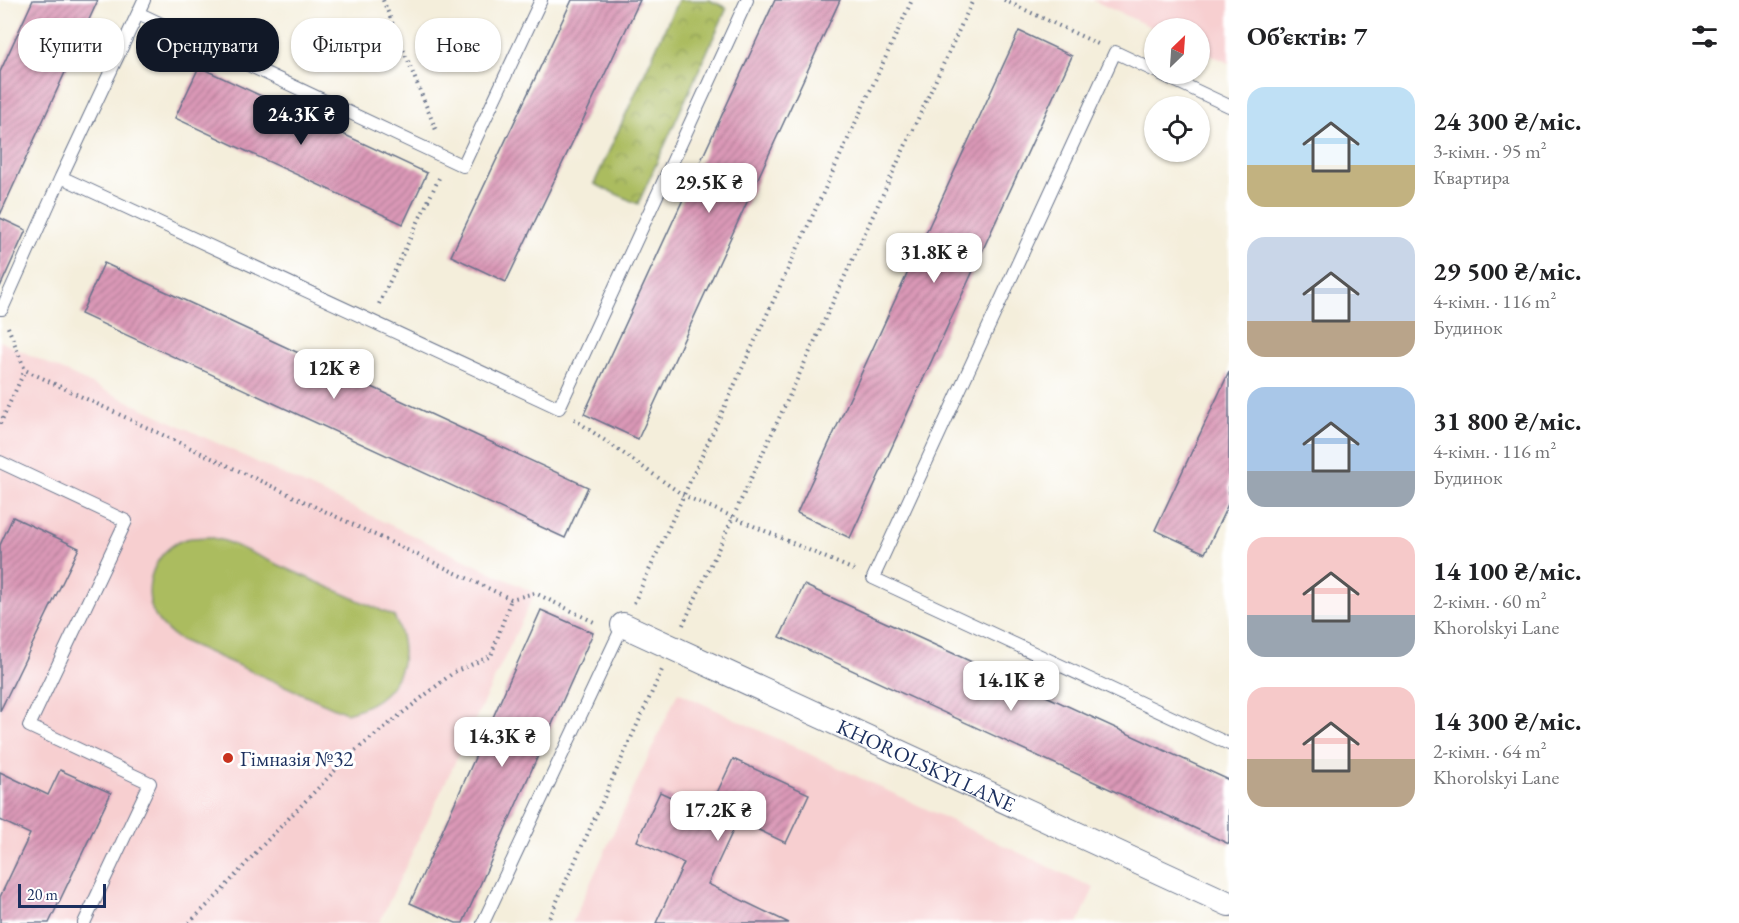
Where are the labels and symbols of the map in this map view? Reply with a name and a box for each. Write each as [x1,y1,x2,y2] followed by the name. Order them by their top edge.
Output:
[1144,18,1210,84] north arrow
[246,95,356,146] pin: 24.3K ₴
[654,163,764,214] pin: 29.5K ₴
[879,233,989,284] pin: 31.8K ₴
[292,349,376,400] pin: 12K ₴
[956,661,1066,712] pin: 14.1K ₴
[833,712,1020,817] street label: KHOROLSKYI LANE
[447,717,557,768] pin: 14.3K ₴
[240,745,353,772] place label: Гімназія №32
[221,751,235,765] marker: Гімназія №32
[663,791,773,842] pin: 17.2K ₴
[18,881,106,908] scale bar

